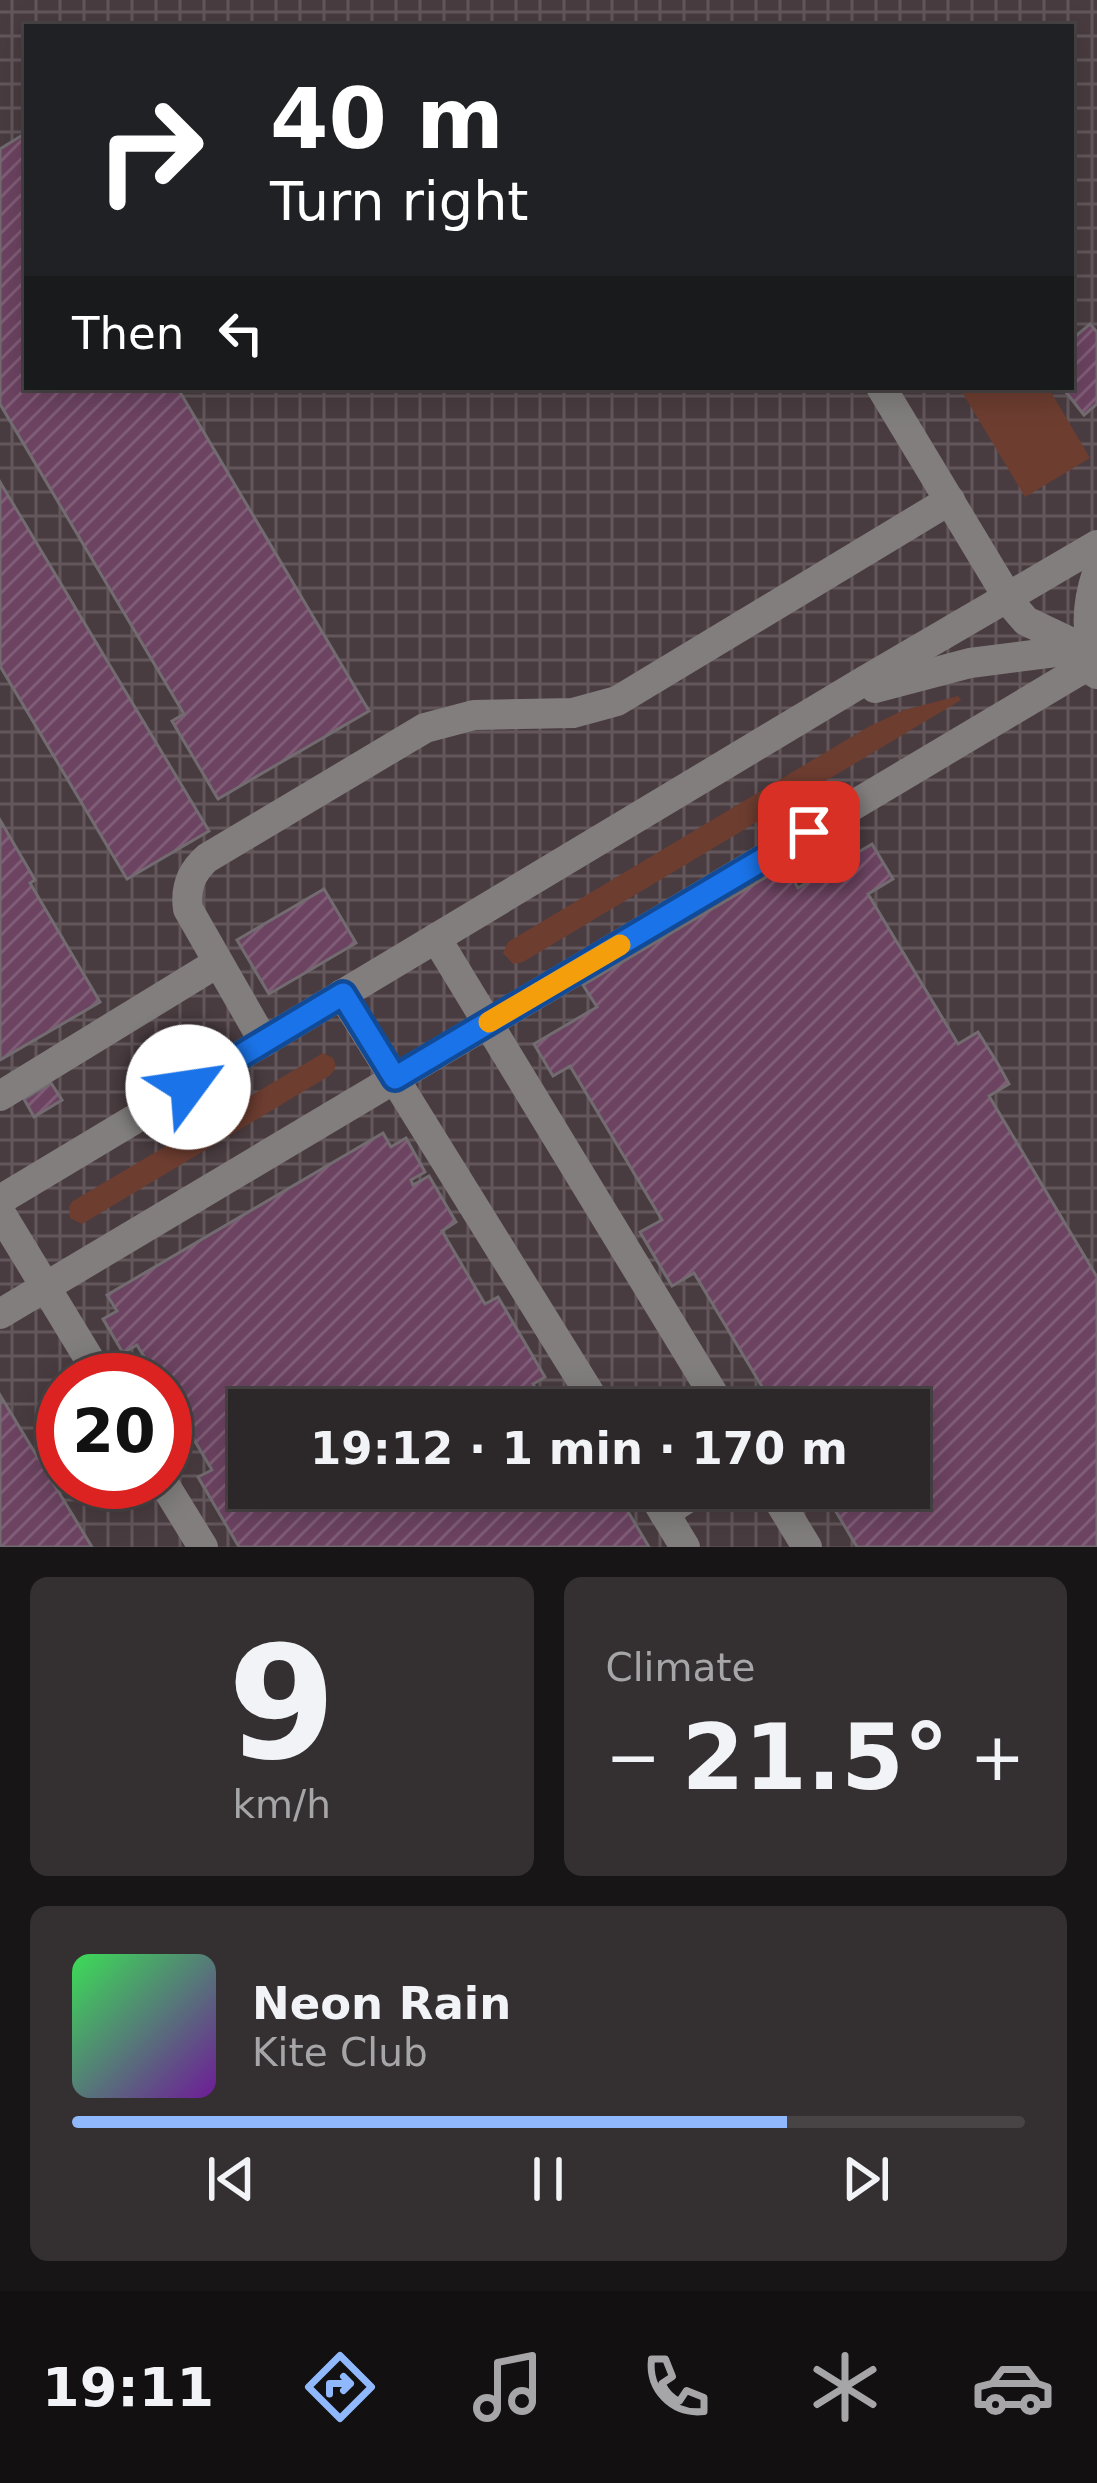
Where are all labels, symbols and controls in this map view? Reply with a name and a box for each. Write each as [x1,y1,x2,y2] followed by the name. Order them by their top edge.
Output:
[270,70,504,168] text: 40 m
[72,72,228,228] icon: right
[270,170,529,233] text: Turn right
[208,300,274,366] icon: left
[72,307,184,360] text: Then
[758,781,860,883] pin
[776,799,842,865] icon: arrive
[125,1024,251,1150] position arrow
[36,1353,192,1509] speed limit sign: 20
[310,1422,848,1475] text: 19:12 · 1 min · 170 m
[227,1613,336,1795] text: 9
[606,1645,756,1690] text: Climate
[682,1705,949,1810] text: 21.5°
[606,1719,661,1796] text: −
[970,1719,1025,1796] text: +
[233,1782,331,1827] text: km/h
[252,1977,511,2030] text: Neon Rain
[252,2030,428,2075] text: Kite Club
[198,2146,264,2212] icon: previous
[515,2146,581,2212] icon: pause
[833,2146,899,2212] icon: next
[298,2345,382,2429] icon: directions
[466,2345,550,2429] icon: music
[634,2345,718,2429] icon: phone
[803,2345,887,2429] icon: climate
[971,2345,1055,2429] icon: car
[42,2356,214,2419] text: 19:11

